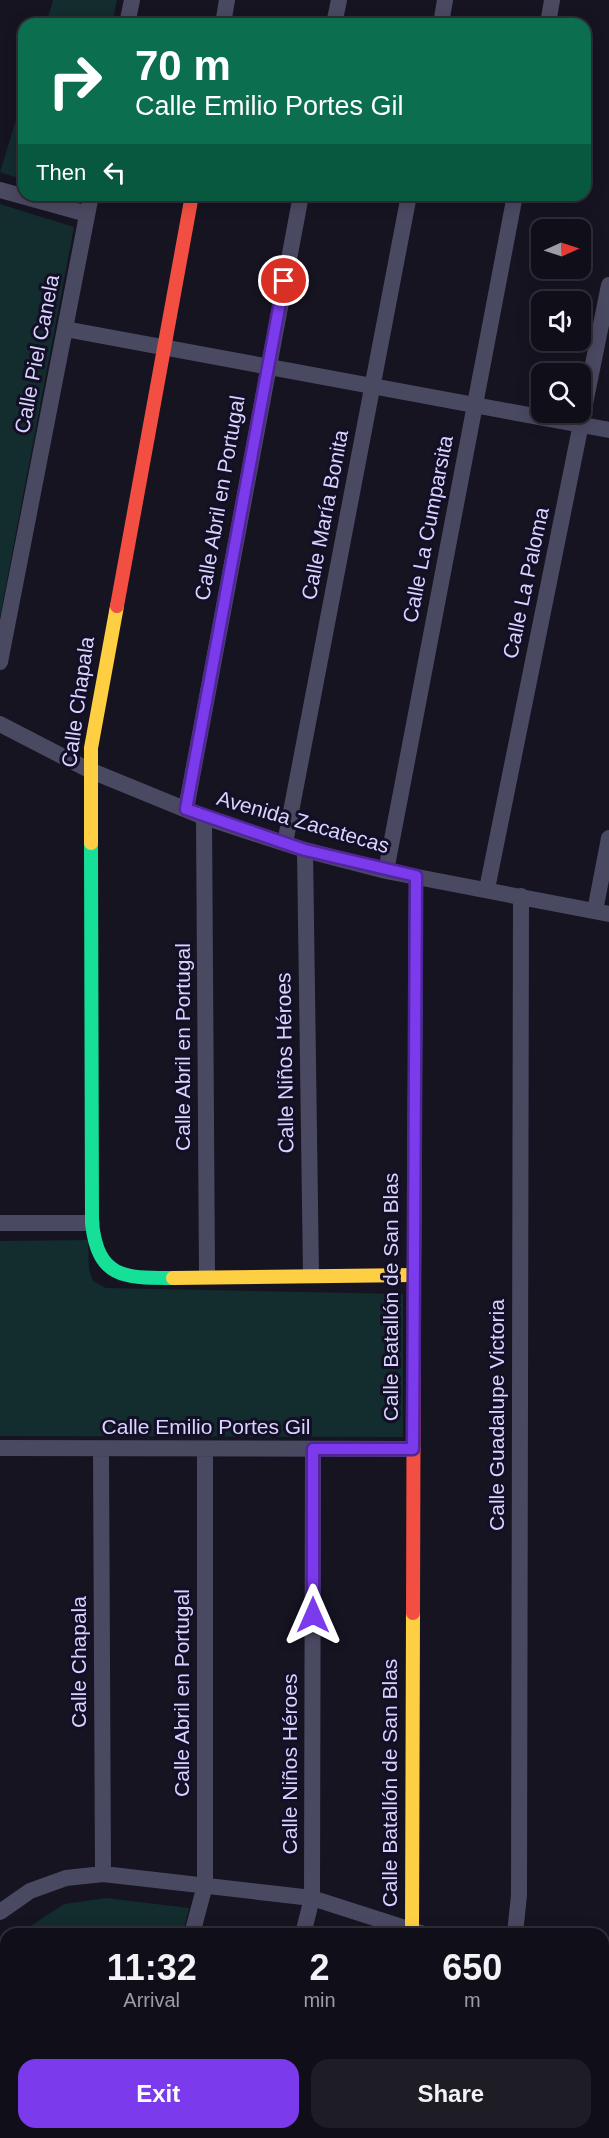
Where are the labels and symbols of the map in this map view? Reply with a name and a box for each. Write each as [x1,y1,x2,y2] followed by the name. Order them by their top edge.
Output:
[531,219,591,279] north arrow
[258,255,309,306] pin
[10,272,63,435] street label: Calle Piel Canela
[190,394,249,602] street label: Calle Abril en Portugal
[297,428,352,602] street label: Calle María Bonita
[398,433,457,624] street label: Calle La Cumparsita
[498,505,553,661] street label: Calle La Paloma
[57,635,98,769] street label: Calle Chapala
[214,786,392,857] street label: Avenida Zacatecas
[171,943,194,1151] street label: Calle Abril en Portugal
[271,972,298,1154] street label: Calle Niños Héroes
[379,1173,402,1421] street label: Calle Batallón de San Blas
[485,1299,508,1531] street label: Calle Guadalupe Victoria
[102,1415,310,1438] street label: Calle Emilio Portes Gil
[281,1583,345,1647] position arrow
[170,1589,193,1797] street label: Calle Abril en Portugal
[67,1596,90,1728] street label: Calle Chapala
[378,1659,401,1907] street label: Calle Batallón de San Blas
[278,1674,301,1854] street label: Calle Niños Héroes

